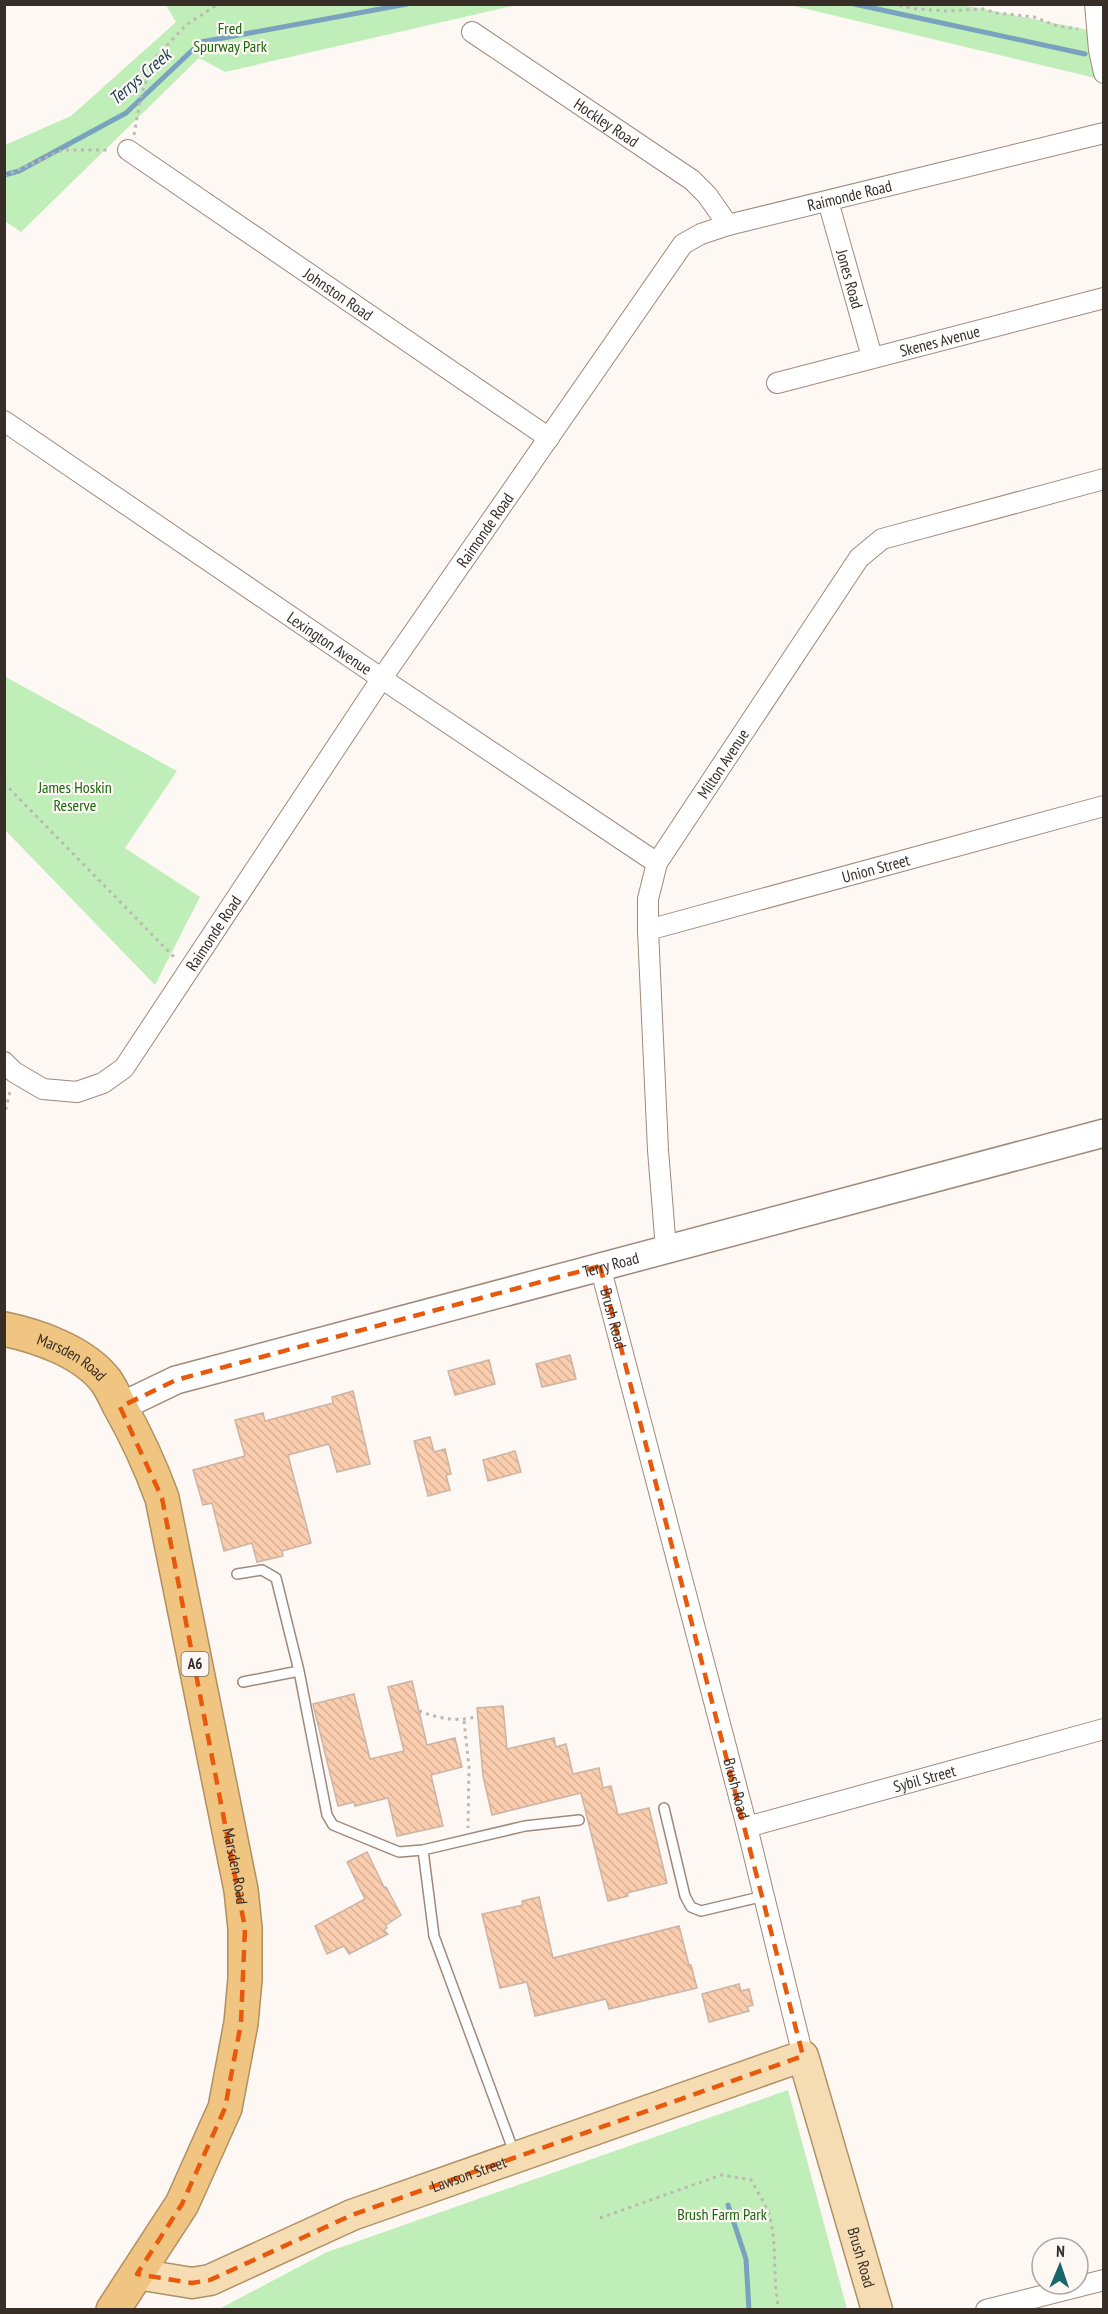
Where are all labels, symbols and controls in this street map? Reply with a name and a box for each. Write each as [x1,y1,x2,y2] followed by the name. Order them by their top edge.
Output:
[193,18,268,56] park label: Fred Spurway Park
[104,42,177,110] water label: Terrys Creek
[570,94,643,151] street label: Hockley Road
[805,175,894,215] street label: Raimonde Road
[832,246,868,311] street label: Jones Road
[299,263,377,325] street label: Johnston Road
[897,321,982,361] street label: Skenes Avenue
[452,489,518,571] street label: Raimonde Road
[283,607,376,679] street label: Lexington Avenue
[693,725,753,802] street label: Milton Avenue
[37,777,112,815] park label: James Hoskin Reserve
[840,849,912,887] street label: Union Street
[181,892,245,975] street label: Raimonde Road
[580,1247,641,1281] street label: Terry Road
[596,1286,631,1351] street label: Brush Road
[34,1329,111,1385] street label: Marsden Road
[182,1652,208,1676] road number: A6
[719,1756,754,1821] street label: Brush Road
[891,1760,958,1796] street label: Sybil Street
[219,1826,252,1905] street label: Marsden Road
[429,2151,510,2196] street label: Lawson Street
[677,2204,768,2224] park label: Brush Farm Park
[843,2225,880,2290] street label: Brush Road
[1030,2236,1090,2296] north arrow
[1056,2241,1065,2261] text: N

